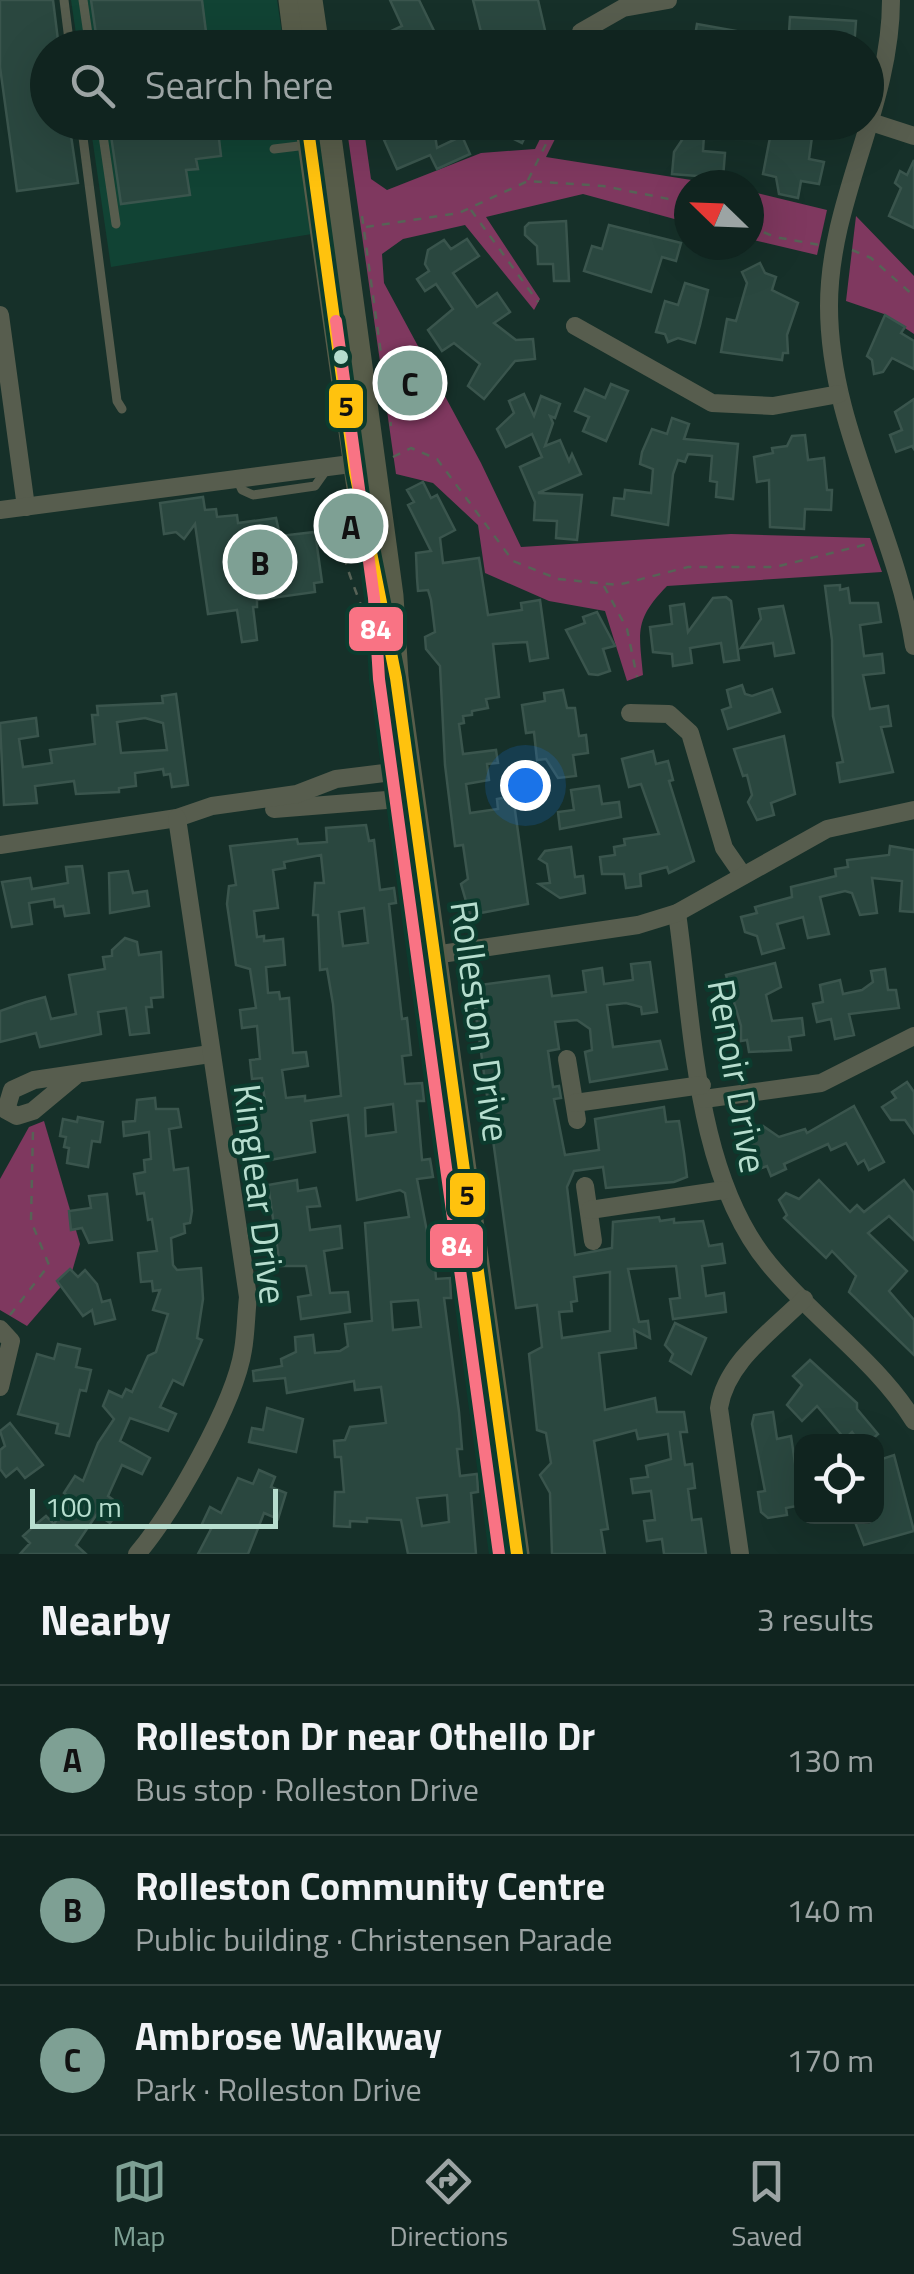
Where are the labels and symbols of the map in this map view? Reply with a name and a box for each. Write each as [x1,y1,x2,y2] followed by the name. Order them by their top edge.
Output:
[674,170,764,260] north arrow
[378,346,442,420] pin: C
[331,347,351,367] unlabelled marker
[327,382,365,430] line badge: 5
[338,384,354,427] text: 5
[318,488,384,564] pin: A
[228,524,292,600] pin: B
[347,605,405,653] line badge: 84
[360,607,392,650] text: 84
[500,760,551,811] your location
[435,897,527,1145] street label: Rolleston Drive
[692,975,784,1177] street label: Renoir Drive
[219,1081,303,1307] street label: Kinglear Drive
[448,1171,487,1219] line badge: 5
[459,1173,475,1216] text: 5
[428,1222,485,1270] line badge: 84
[441,1224,473,1267] text: 84
[30,1484,278,1528] scale bar

